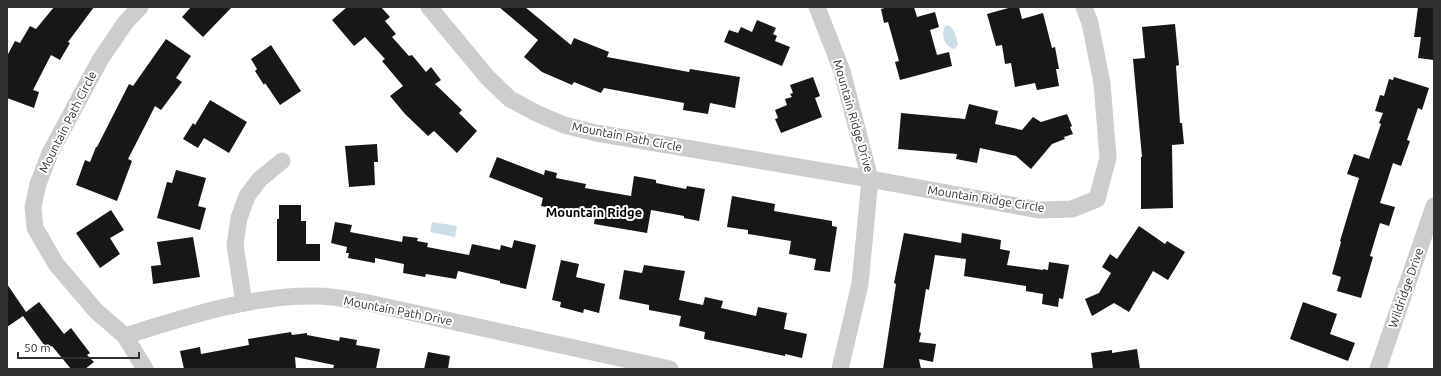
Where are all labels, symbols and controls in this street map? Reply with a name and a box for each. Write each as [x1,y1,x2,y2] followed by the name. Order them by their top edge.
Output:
[831,58,876,174] street label: Mountain Ridge Drive
[36,69,99,175] street label: Mountain Path Circle
[571,119,683,154] street label: Mountain Path Circle
[927,183,1046,214] street label: Mountain Ridge Circle
[546,205,642,219] district label: Mountain Ridge
[1386,246,1425,329] street label: Wildridge Drive
[343,294,454,327] street label: Mountain Path Drive
[18,334,139,360] scale bar
[24,341,51,354] text: 50 m

